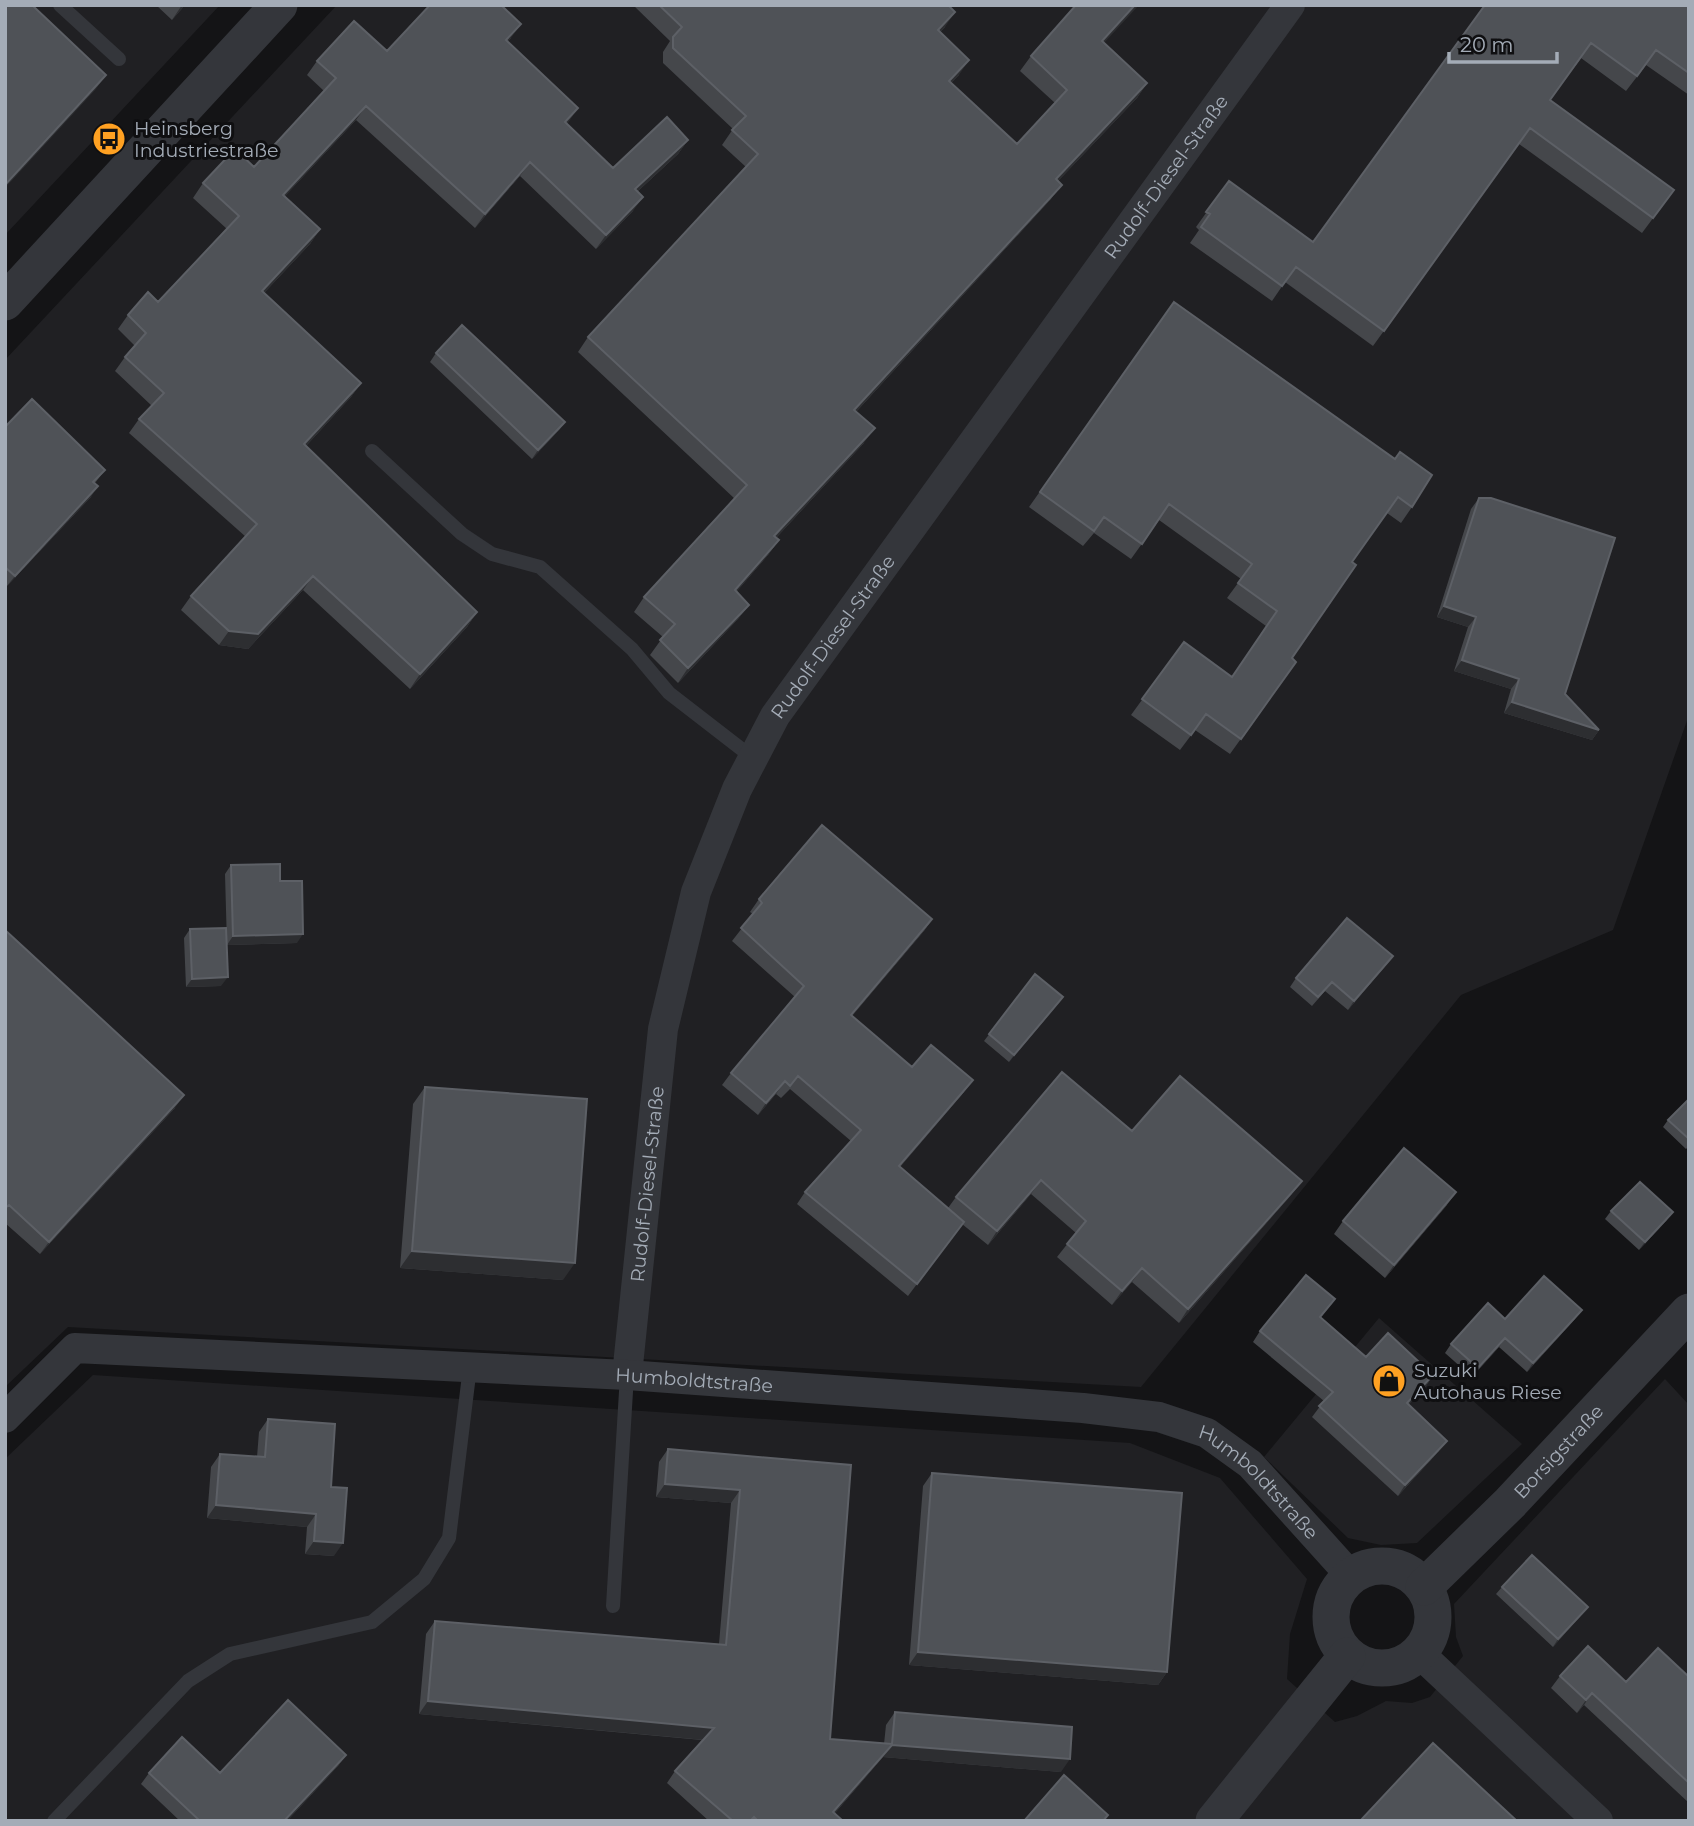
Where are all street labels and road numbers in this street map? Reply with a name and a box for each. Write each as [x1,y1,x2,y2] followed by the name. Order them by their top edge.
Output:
[1099,90,1233,263] street label: Rudolf-Diesel-Straße
[766,550,900,723] street label: Rudolf-Diesel-Straße
[626,1085,669,1283] street label: Rudolf-Diesel-Straße
[615,1363,774,1398] street label: Humboldtstraße
[1509,1400,1608,1504] street label: Borsigstraße
[1196,1420,1323,1544] street label: Humboldtstraße

